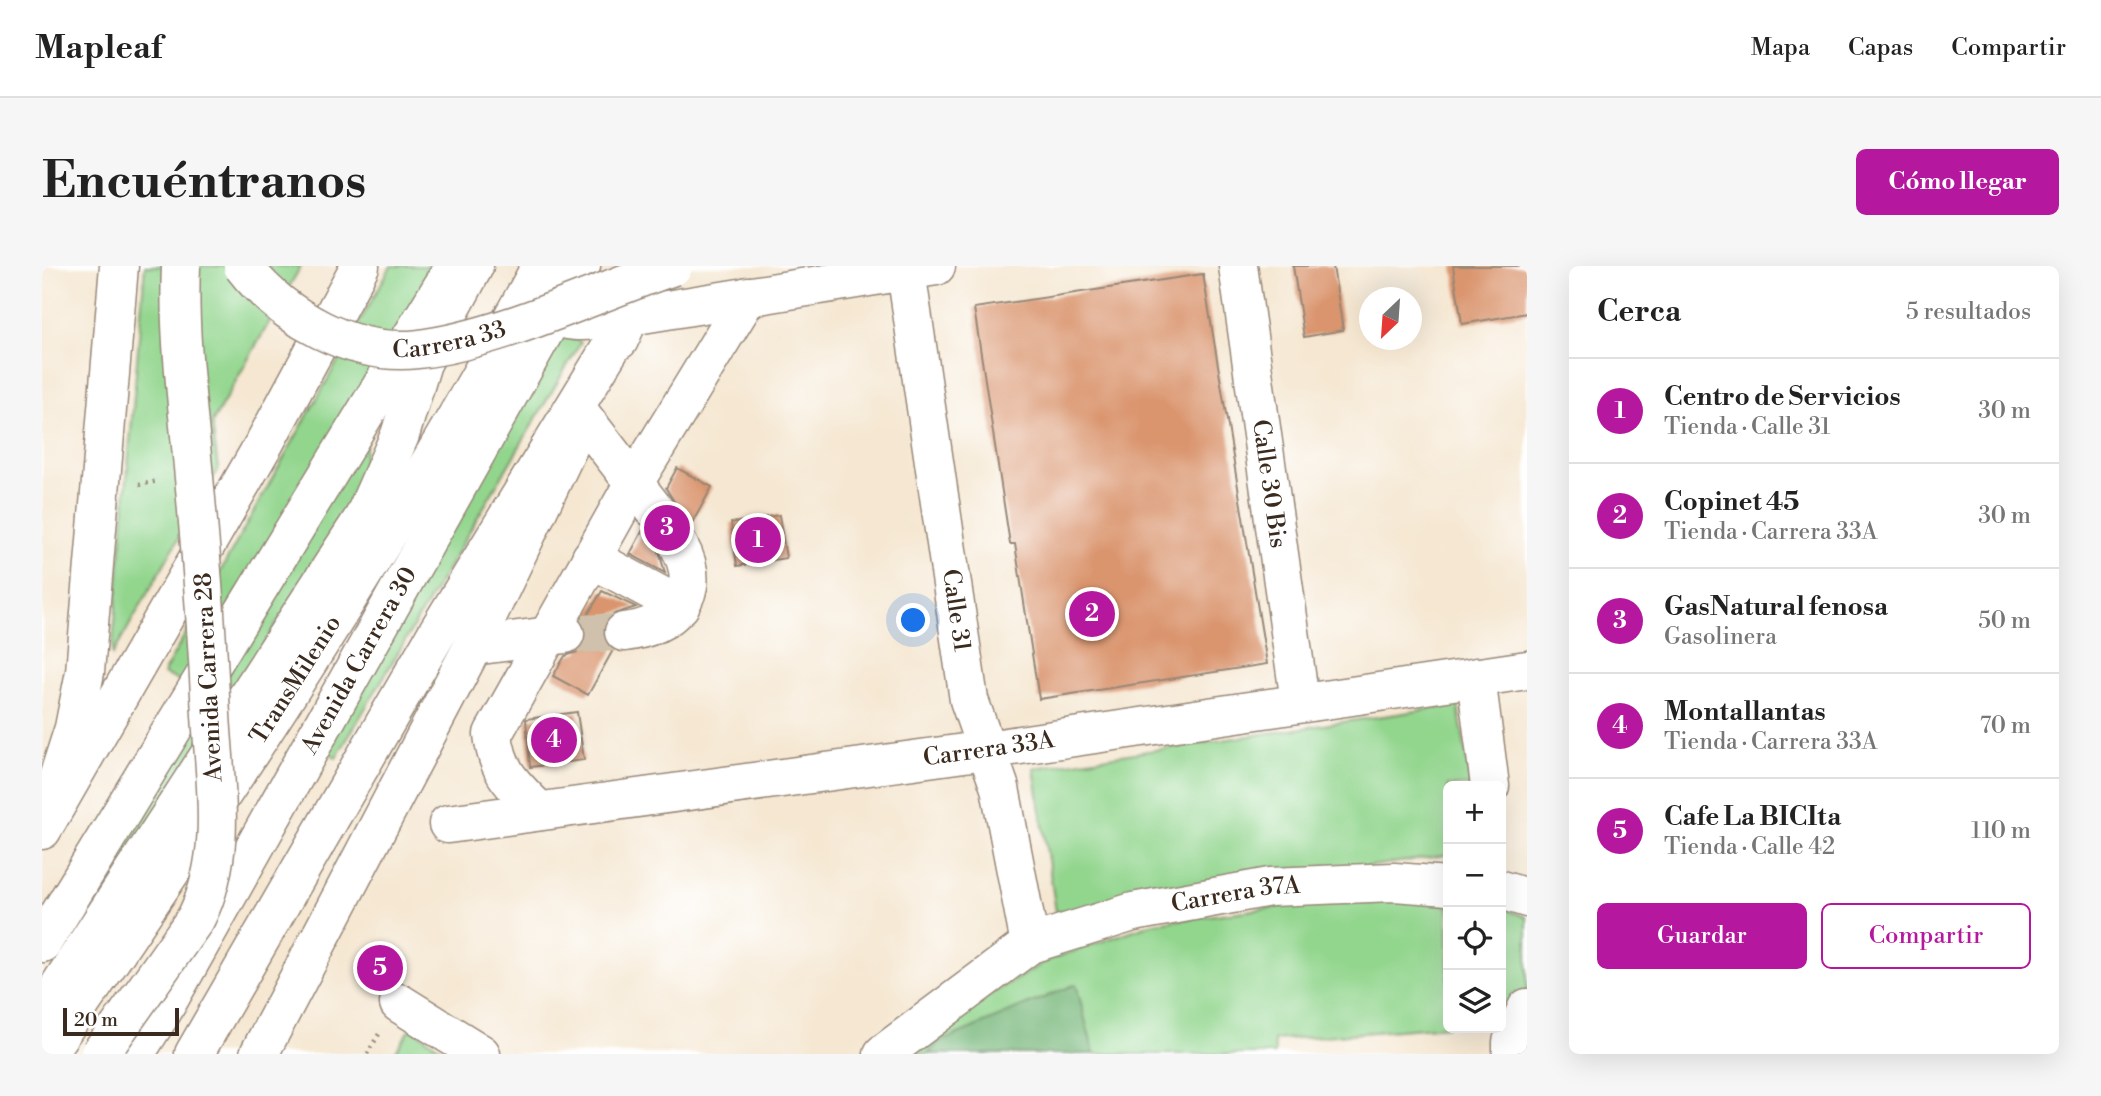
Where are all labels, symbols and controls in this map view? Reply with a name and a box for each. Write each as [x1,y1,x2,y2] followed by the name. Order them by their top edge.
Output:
[35,28,162,69] text: Mapleaf
[1751,33,1810,63] text: Mapa
[1848,33,1913,63] text: Capas
[1951,33,2066,63] text: Compartir
[1856,149,2059,215] button: Cómo llegar
[42,152,366,213] text: Encuéntranos
[1359,287,1422,350] north arrow
[1597,293,1681,331] text: Cerca
[1906,298,2031,326] text: 5 resultados
[392,314,510,365] street label: Carrera 33
[1664,381,1901,413] text: Centro de Servicios
[1614,397,1626,425] text: 1
[1978,397,2031,425] text: 30 m
[1664,413,1830,441] text: Tienda · Calle 31
[1245,418,1293,550] street label: Calle 30 Bis
[1664,486,1799,518] text: Copinet 45
[644,502,690,554] pin: 3
[1613,502,1627,530] text: 2
[1978,502,2031,530] text: 30 m
[735,514,781,566] pin: 1
[1664,518,1878,546] text: Tienda · Carrera 33A
[294,562,424,761] street label: Avenida Carrera 30
[935,567,977,654] street label: Calle 31
[189,572,230,783] street label: Avenida Carrera 28
[1069,588,1115,640] pin: 2
[1664,591,1888,623] text: GasNatural fenosa
[896,603,930,637] your location
[1613,607,1627,635] text: 3
[1978,607,2031,635] text: 50 m
[244,610,348,750] street label: TransMilenio
[1664,623,1777,651] text: Gasolinera
[1664,696,1826,728] text: Montallantas
[1612,712,1628,740] text: 4
[1980,712,2031,740] text: 70 m
[531,714,577,766] pin: 4
[921,725,1057,773] street label: Carrera 33A
[1664,728,1878,756] text: Tienda · Carrera 33A
[1443,781,1506,1033] map controls
[1443,781,1506,844] button: +
[1664,801,1841,833] text: Cafe La BICIta
[1613,817,1627,845] text: 5
[1971,817,2031,845] text: 110 m
[1664,833,1835,861] text: Tienda · Calle 42
[1443,844,1506,907] button: −
[1169,871,1302,920] street label: Carrera 37A
[1597,903,1807,969] button: Guardar
[1821,903,2031,969] button: Compartir
[1443,907,1506,970] button: locate
[357,942,403,994] pin: 5
[1443,970,1506,1033] button: layers
[63,1005,178,1037] scale bar
[74,1008,118,1032] text: 20 m

